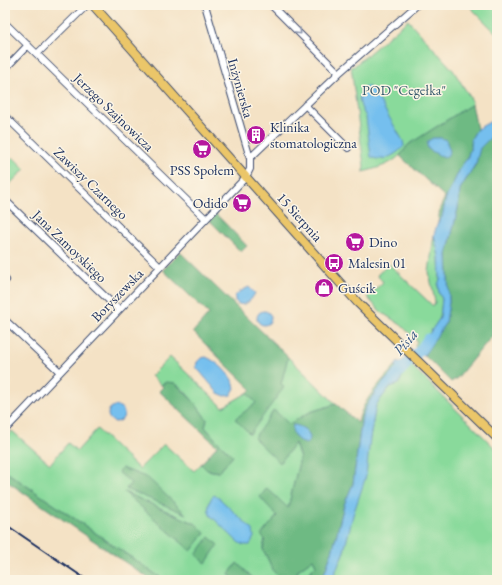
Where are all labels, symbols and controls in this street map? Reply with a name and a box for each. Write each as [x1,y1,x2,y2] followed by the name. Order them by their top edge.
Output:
[294,28,302,35] one-way arrow
[224,56,258,120] street label: Inżynierska
[69,68,158,155] street label: Jerzego Szajnowicza
[362,81,446,99] park label: POD "Cegełka"
[270,118,357,152] place label: Klinika stomatologiczna
[245,124,267,146] building icon: Klinika stomatologiczna
[191,138,213,160] supermarket icon: PSS Społem
[50,143,132,223] street label: Zawiszy Czarnego
[170,161,234,179] place label: PSS Społem
[273,189,327,246] street label: 15 Sierpnia
[231,192,253,214] supermarket icon: Odido
[193,194,228,212] place label: Odido
[28,205,111,286] street label: Jana Zamoyskiego
[344,231,366,253] supermarket icon: Dino
[369,233,397,251] place label: Dino
[323,252,345,274] bus stop icon: Malesin 01
[348,254,406,272] place label: Malesin 01
[87,264,147,326] street label: Boryszewska
[313,277,335,299] shop icon: Guścik
[338,279,376,297] place label: Guścik
[388,325,422,359] water label: Pisia

